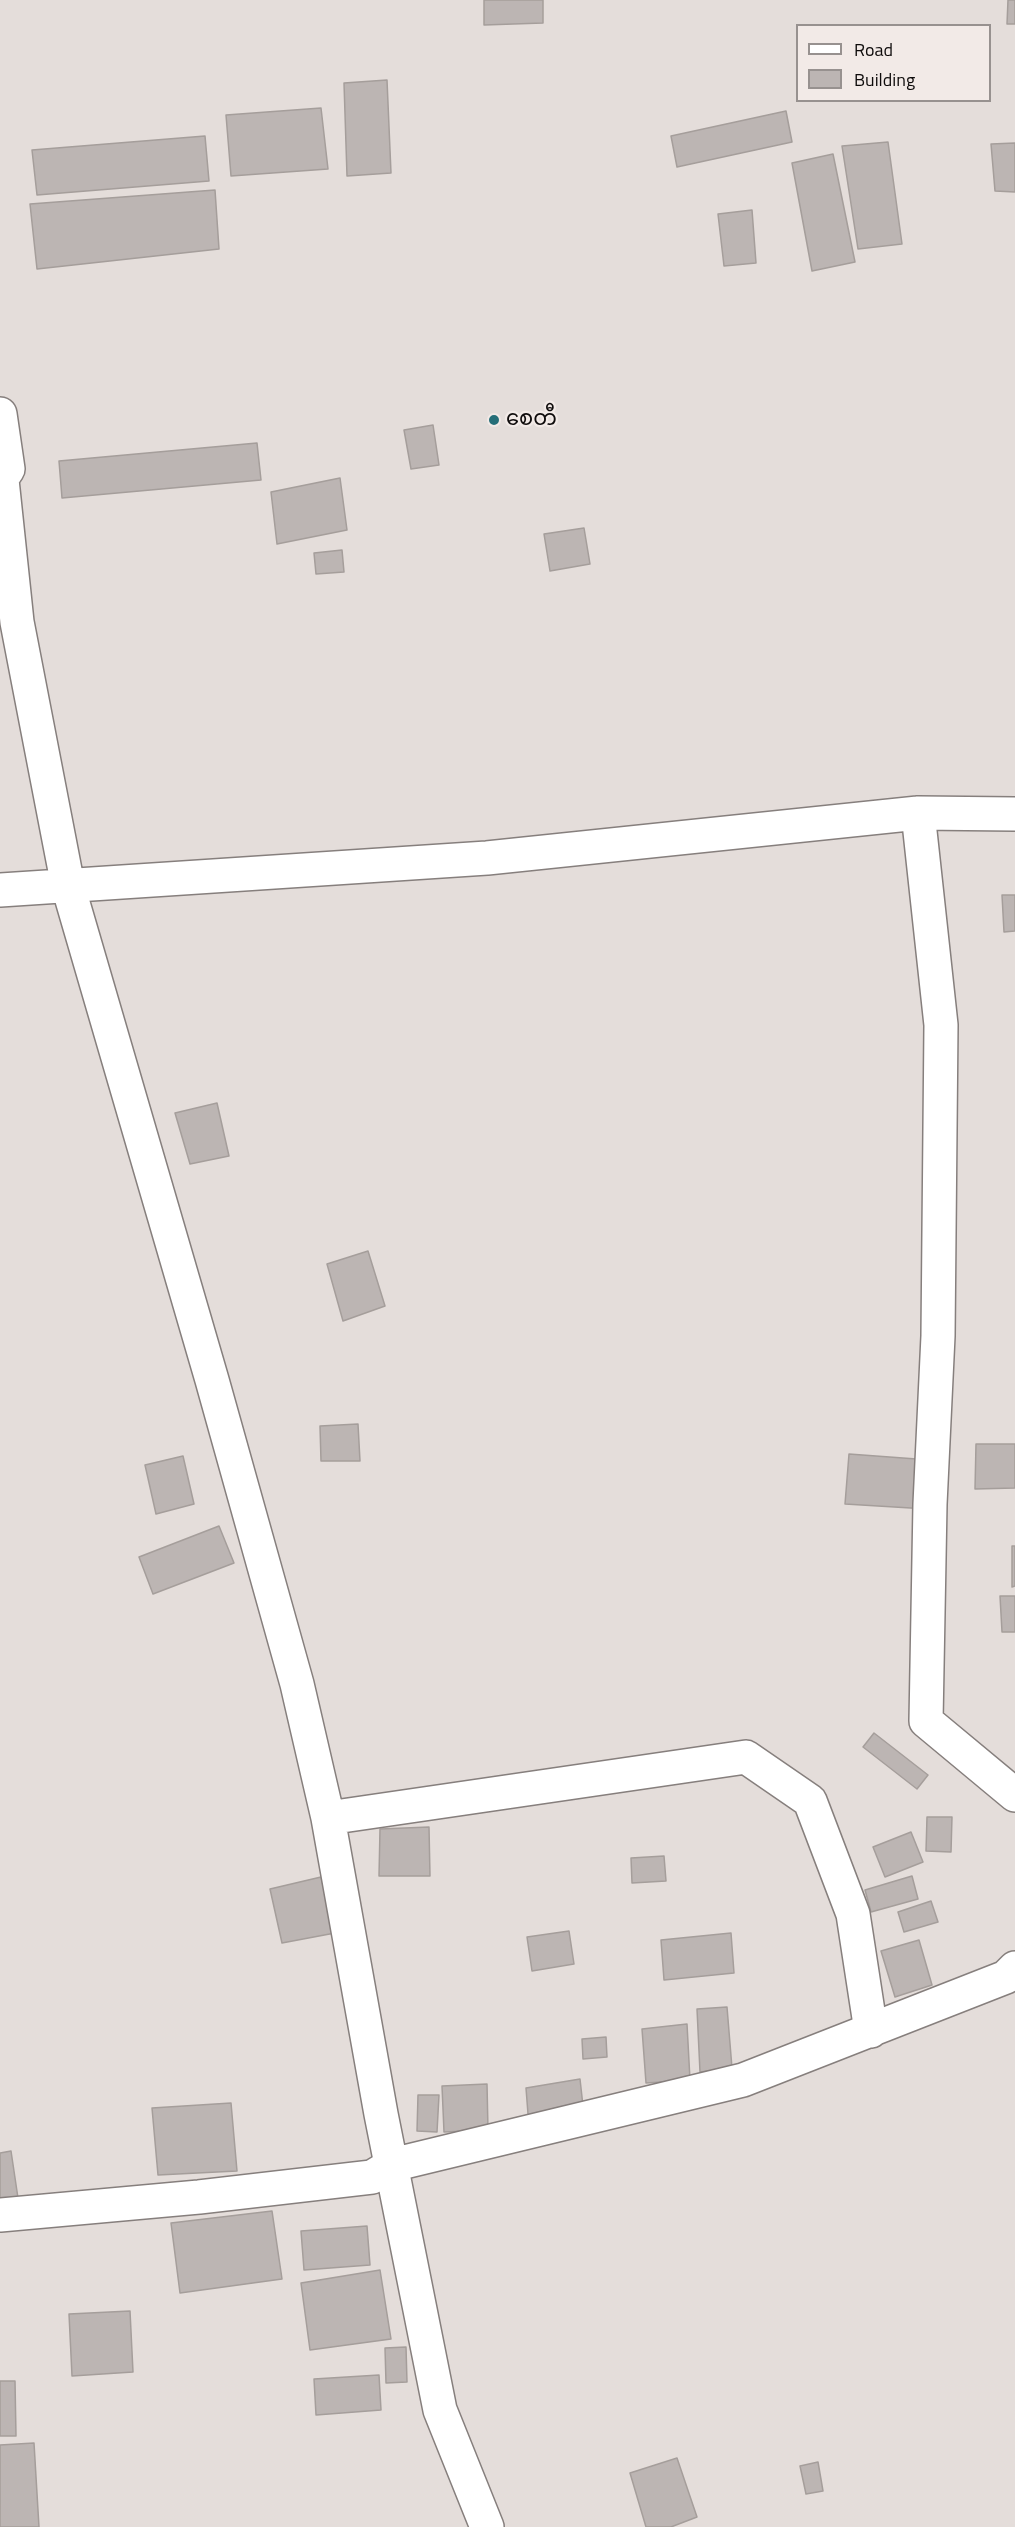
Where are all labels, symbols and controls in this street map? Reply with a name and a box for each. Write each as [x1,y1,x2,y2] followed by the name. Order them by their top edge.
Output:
[796,24,991,102] legend
[854,36,893,63] text: Road
[854,66,915,93] text: Building
[506,407,557,433] place label: စေတီ
[487,413,501,427] marker: စေတီ

